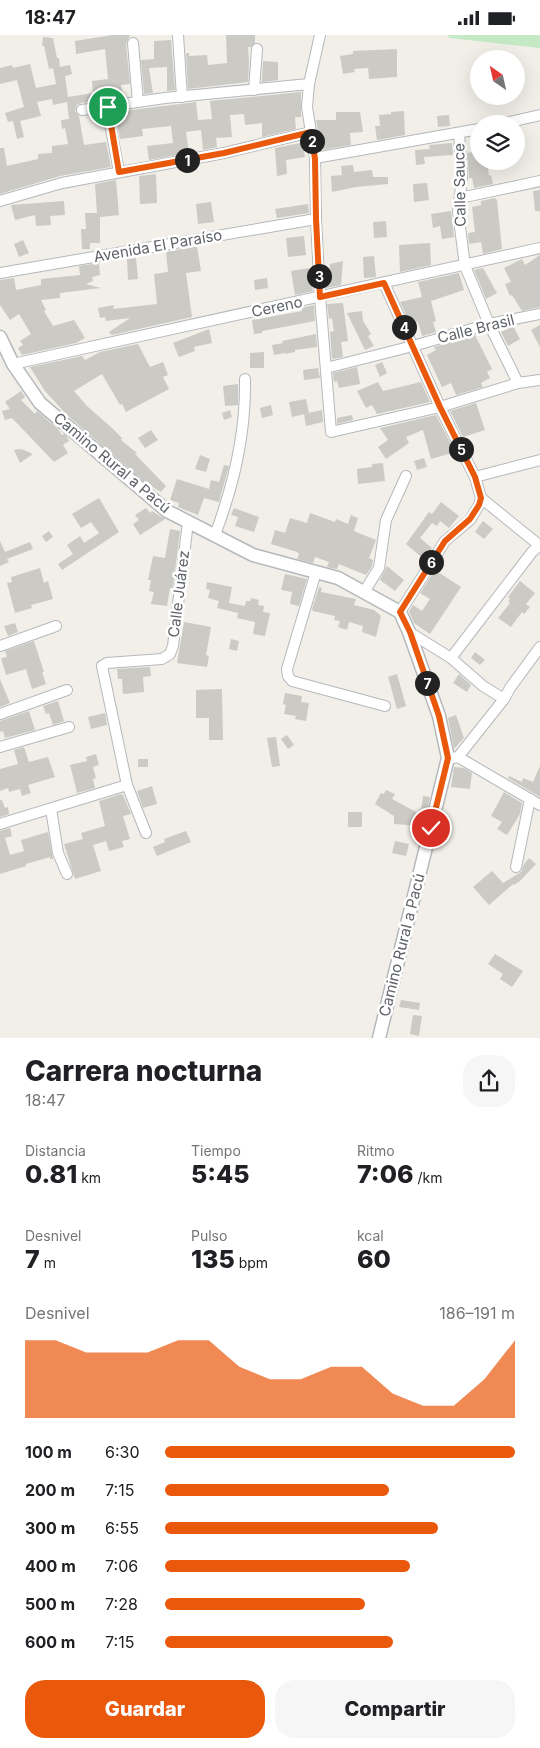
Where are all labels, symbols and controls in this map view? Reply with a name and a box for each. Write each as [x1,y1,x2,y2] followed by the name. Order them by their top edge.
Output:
[25,6,76,29] text: 18:47
[470,50,525,105] north arrow
[470,50,525,170] map controls
[87,86,129,128] pin
[94,93,122,121] icon: arrive
[470,115,525,170] button: layers
[300,129,324,153] pin: 2
[308,133,317,150] text: 2
[449,143,470,227] street label: Calle Sauce
[174,147,200,173] pin: 1
[184,152,191,169] text: 1
[92,225,224,266] street label: Avenida El Paraíso
[306,263,332,289] pin: 3
[315,268,324,285] text: 3
[250,292,304,321] street label: Cereno
[435,310,516,347] street label: Calle Brasil
[392,315,416,339] pin: 4
[400,319,409,336] text: 4
[50,408,175,517] street label: Camino Rural a Pacú
[448,437,474,461] pin: 5
[457,441,466,458] text: 5
[164,549,193,639] street label: Calle Juárez
[418,549,444,575] pin: 6
[427,554,436,571] text: 6
[414,671,440,695] pin: 7
[423,675,432,692] text: 7
[410,807,452,849] pin
[417,814,445,842] icon: check
[375,871,428,1018] street label: Camino Rural a Pacú
[25,1054,262,1088] text: Carrera nocturna
[463,1055,515,1107] button: share
[25,1090,65,1110] text: 18:47
[25,1142,86,1159] text: Distancia
[191,1142,241,1159] text: Tiempo
[357,1142,395,1159] text: Ritmo
[25,1159,77,1189] text: 0.81
[191,1159,250,1189] text: 5:45
[357,1159,414,1189] text: 7:06
[77,1169,101,1186] text: km
[414,1169,442,1186] text: /km
[25,1227,81,1244] text: Desnivel
[191,1227,227,1244] text: Pulso
[357,1227,384,1244] text: kcal
[25,1244,40,1274] text: 7
[191,1244,235,1274] text: 135
[357,1244,391,1274] text: 60
[40,1254,56,1271] text: m
[235,1254,268,1271] text: bpm
[25,1303,90,1323] text: Desnivel
[439,1303,515,1323] text: 186–191 m
[25,1442,72,1462] text: 100 m
[105,1442,140,1462] text: 6:30
[25,1480,75,1500] text: 200 m
[105,1480,134,1500] text: 7:15
[25,1518,75,1538] text: 300 m
[105,1518,139,1538] text: 6:55
[25,1556,76,1576] text: 400 m
[105,1556,138,1576] text: 7:06
[25,1594,75,1614] text: 500 m
[105,1594,138,1614] text: 7:28
[25,1632,75,1652] text: 600 m
[105,1632,134,1652] text: 7:15
[25,1680,265,1738] button: Guardar
[275,1680,515,1738] button: Compartir

